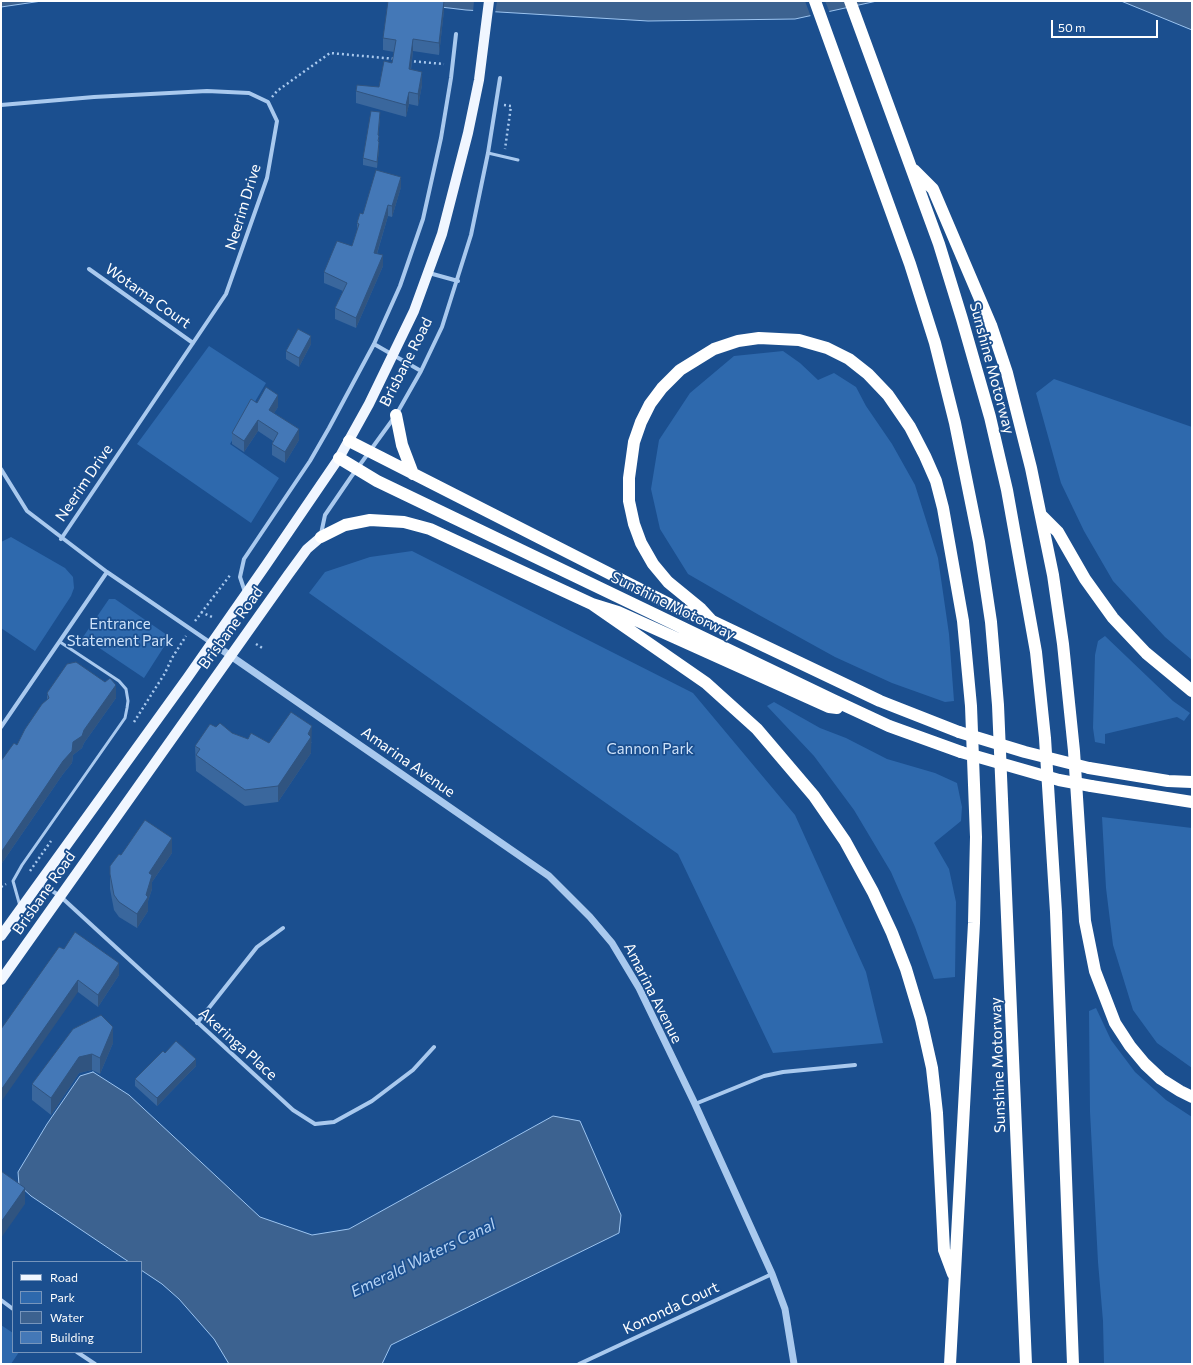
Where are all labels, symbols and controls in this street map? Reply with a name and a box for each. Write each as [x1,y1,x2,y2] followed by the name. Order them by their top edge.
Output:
[1053,12,1160,38] scale bar
[1058,20,1086,34] text: 50 m
[221,162,265,252] street label: Neerim Drive
[102,260,194,332] street label: Wotama Court
[966,300,1018,436] street label: Sunshine Motorway
[376,314,436,410] street label: Brisbane Road
[52,441,116,525] street label: Neerim Drive
[608,568,738,644] street label: Sunshine Motorway
[195,583,267,673] street label: Brisbane Road
[67,615,173,650] park label: Entrance Statement Park
[358,723,458,801] street label: Amarina Avenue
[606,740,694,758] park label: Cannon Park
[9,848,79,938] street label: Brisbane Road
[620,940,686,1046] street label: Amarina Avenue
[987,997,1009,1133] street label: Sunshine Motorway
[195,1004,281,1084] street label: Akeringa Place
[347,1215,499,1301] water label: Emerald Waters Canal
[12,1261,142,1353] legend
[50,1270,78,1284] text: Road
[620,1278,722,1338] street label: Kononda Court
[50,1290,75,1304] text: Park
[50,1310,84,1324] text: Water
[50,1330,94,1344] text: Building

